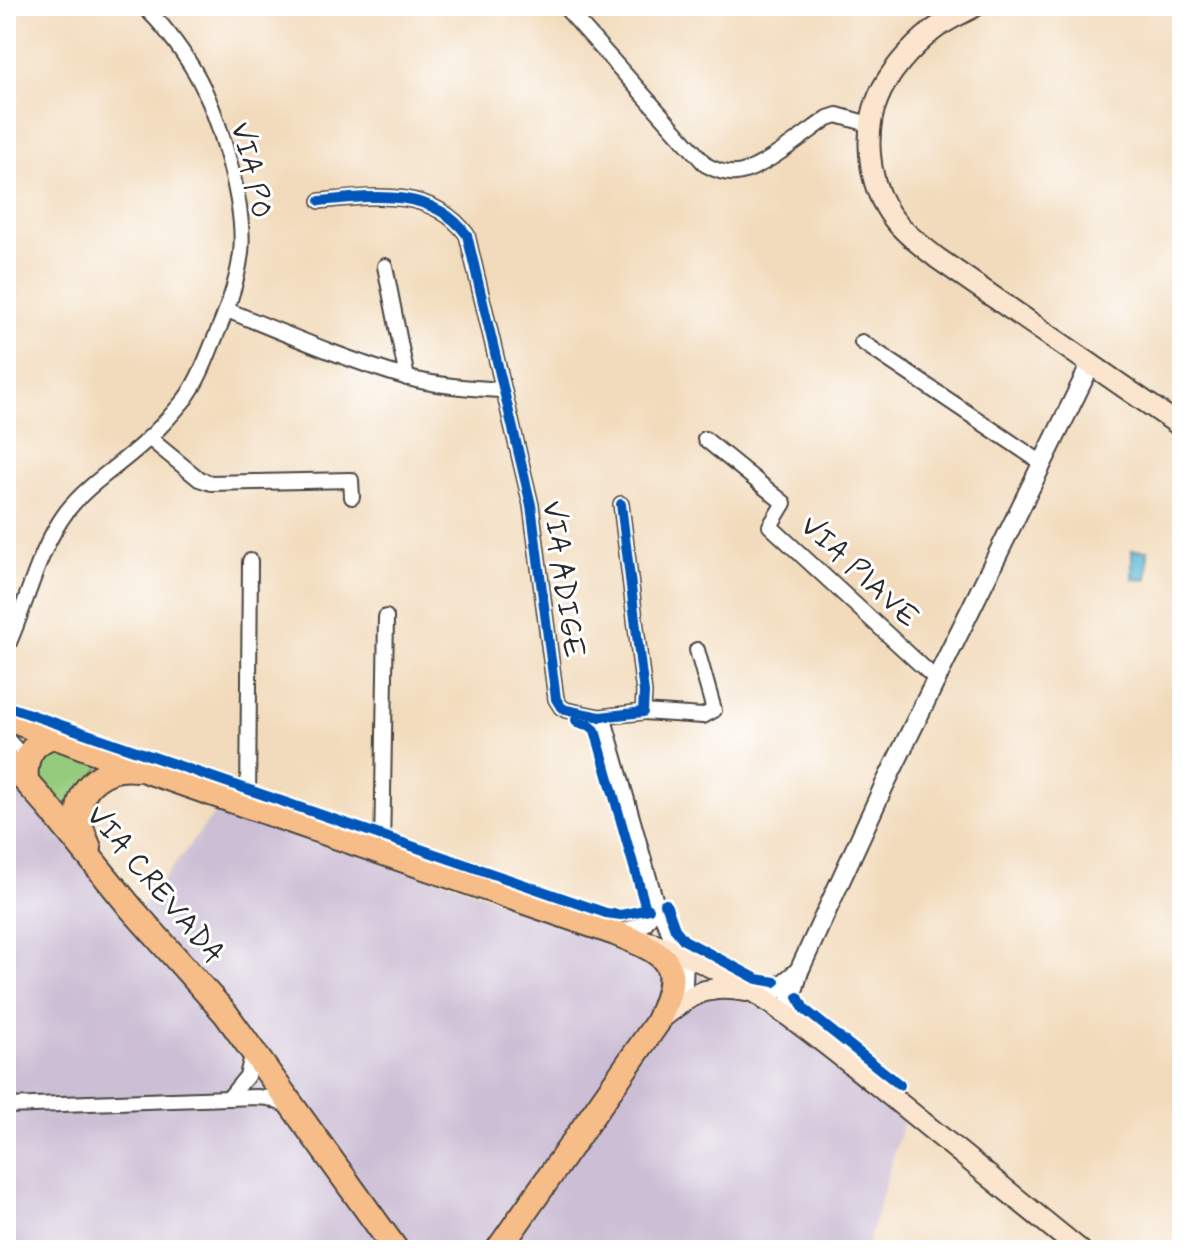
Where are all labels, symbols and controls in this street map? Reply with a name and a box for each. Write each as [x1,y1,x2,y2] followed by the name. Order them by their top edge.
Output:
[221,118,281,222] street label: VIA PO
[532,498,593,660] street label: VIA ADIGE
[791,507,927,637] street label: VIA PIAVE
[77,797,233,973] street label: VIA CREVADA

